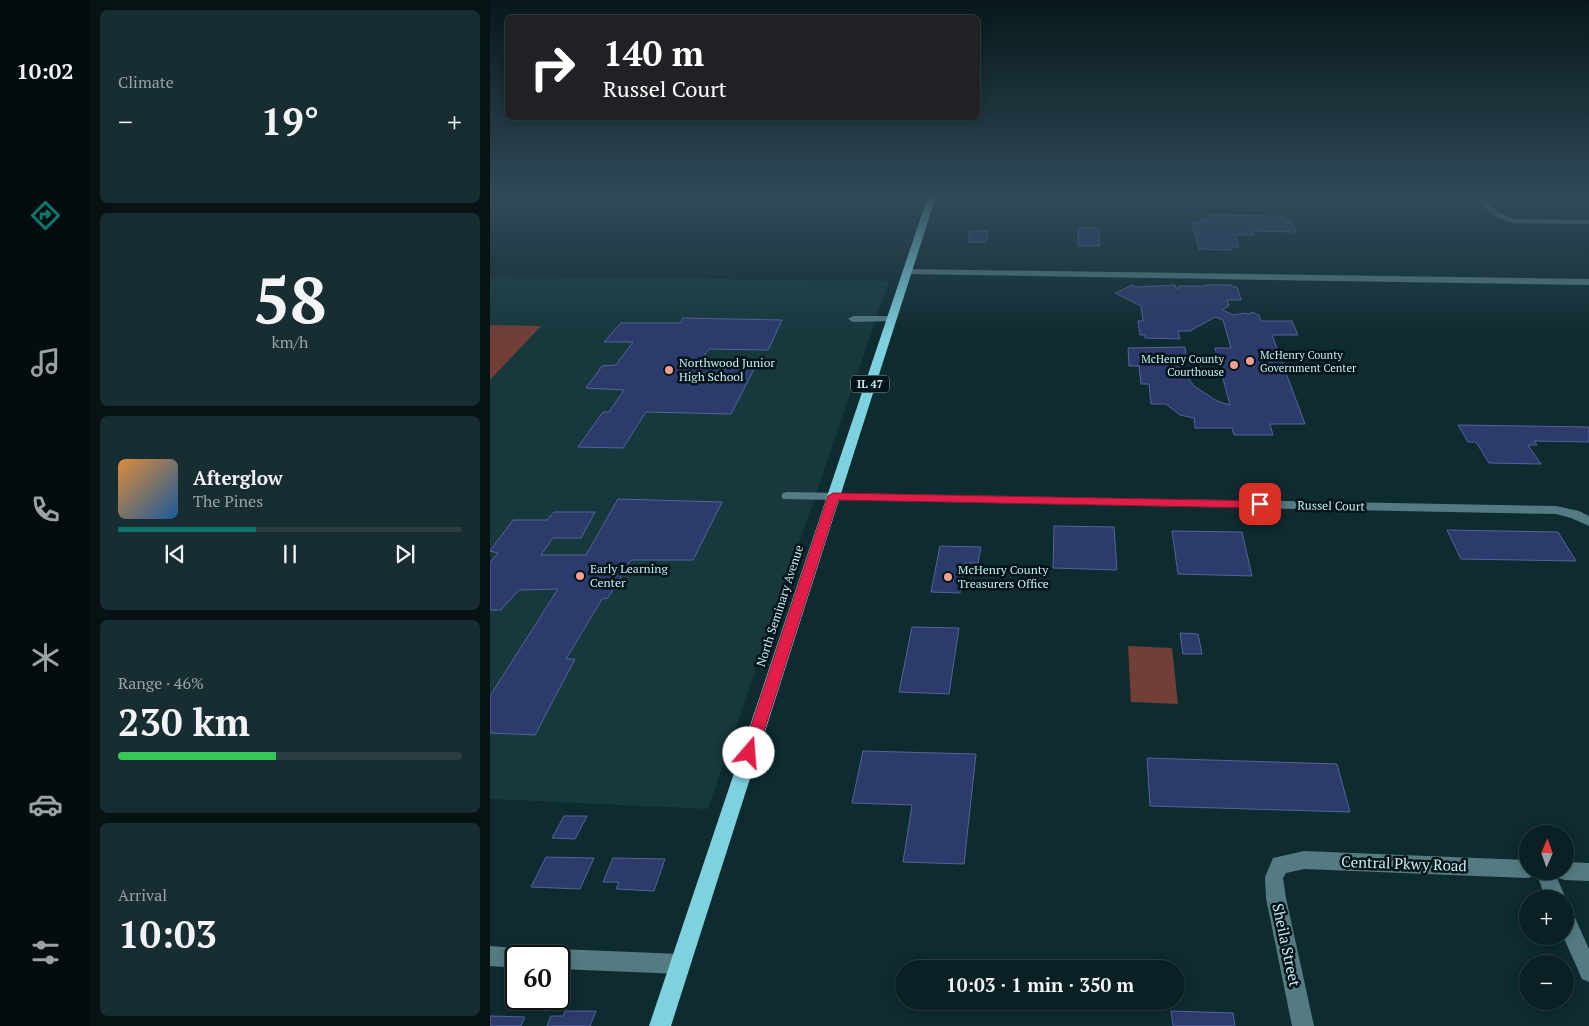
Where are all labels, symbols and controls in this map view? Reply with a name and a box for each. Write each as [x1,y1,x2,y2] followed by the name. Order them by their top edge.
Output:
[603,30,704,76] text: 140 m
[520,35,585,100] icon: right
[16,56,74,85] text: 10:02
[118,71,174,93] text: Climate
[603,74,727,103] text: Russel Court
[261,96,319,146] text: 19°
[118,103,133,140] text: −
[447,103,462,140] text: +
[28,198,63,233] icon: directions
[253,255,327,342] text: 58
[272,331,308,353] text: km/h
[28,345,63,380] icon: music
[1260,348,1357,375] place label: McHenry County Government Center
[1141,352,1224,379] place label: McHenry County Courthouse
[679,355,775,384] place label: Northwood Junior High School
[1244,355,1256,367] marker: McHenry County Government Center
[1228,359,1240,371] marker: McHenry County Courthouse
[663,364,675,376] marker: Northwood Junior High School
[851,376,889,392] road number: IL 47
[193,465,283,490] text: Afterglow
[1239,483,1281,525] pin
[193,490,263,512] text: The Pines
[1246,490,1274,518] icon: arrive
[28,492,63,527] icon: phone
[1297,497,1365,514] street label: Russel Court
[161,540,189,568] icon: previous
[276,540,304,568] icon: pause
[391,540,419,568] icon: next
[753,543,806,669] street label: North Seminary Avenue
[590,561,668,590] place label: Early Learning Center
[958,562,1049,591] place label: McHenry County Treasurers Office
[574,570,586,582] marker: Early Learning Center
[942,571,954,583] marker: McHenry County Treasurers Office
[28,640,63,675] icon: climate
[118,672,204,694] text: Range · 46%
[118,697,250,747] text: 230 km
[722,726,774,778] position arrow
[28,787,63,822] icon: car
[1519,825,1574,880] north arrow
[1519,825,1574,1010] map controls
[1341,851,1467,875] street label: Central Pkwy Road
[118,884,167,906] text: Arrival
[1519,890,1574,945] button: +
[1268,901,1306,989] street label: Sheila Street
[118,909,217,959] text: 10:03
[28,935,63,970] icon: filters
[505,945,570,1010] speed limit sign: 60
[1519,955,1574,1010] button: −
[946,972,1134,997] text: 10:03 · 1 min · 350 m

